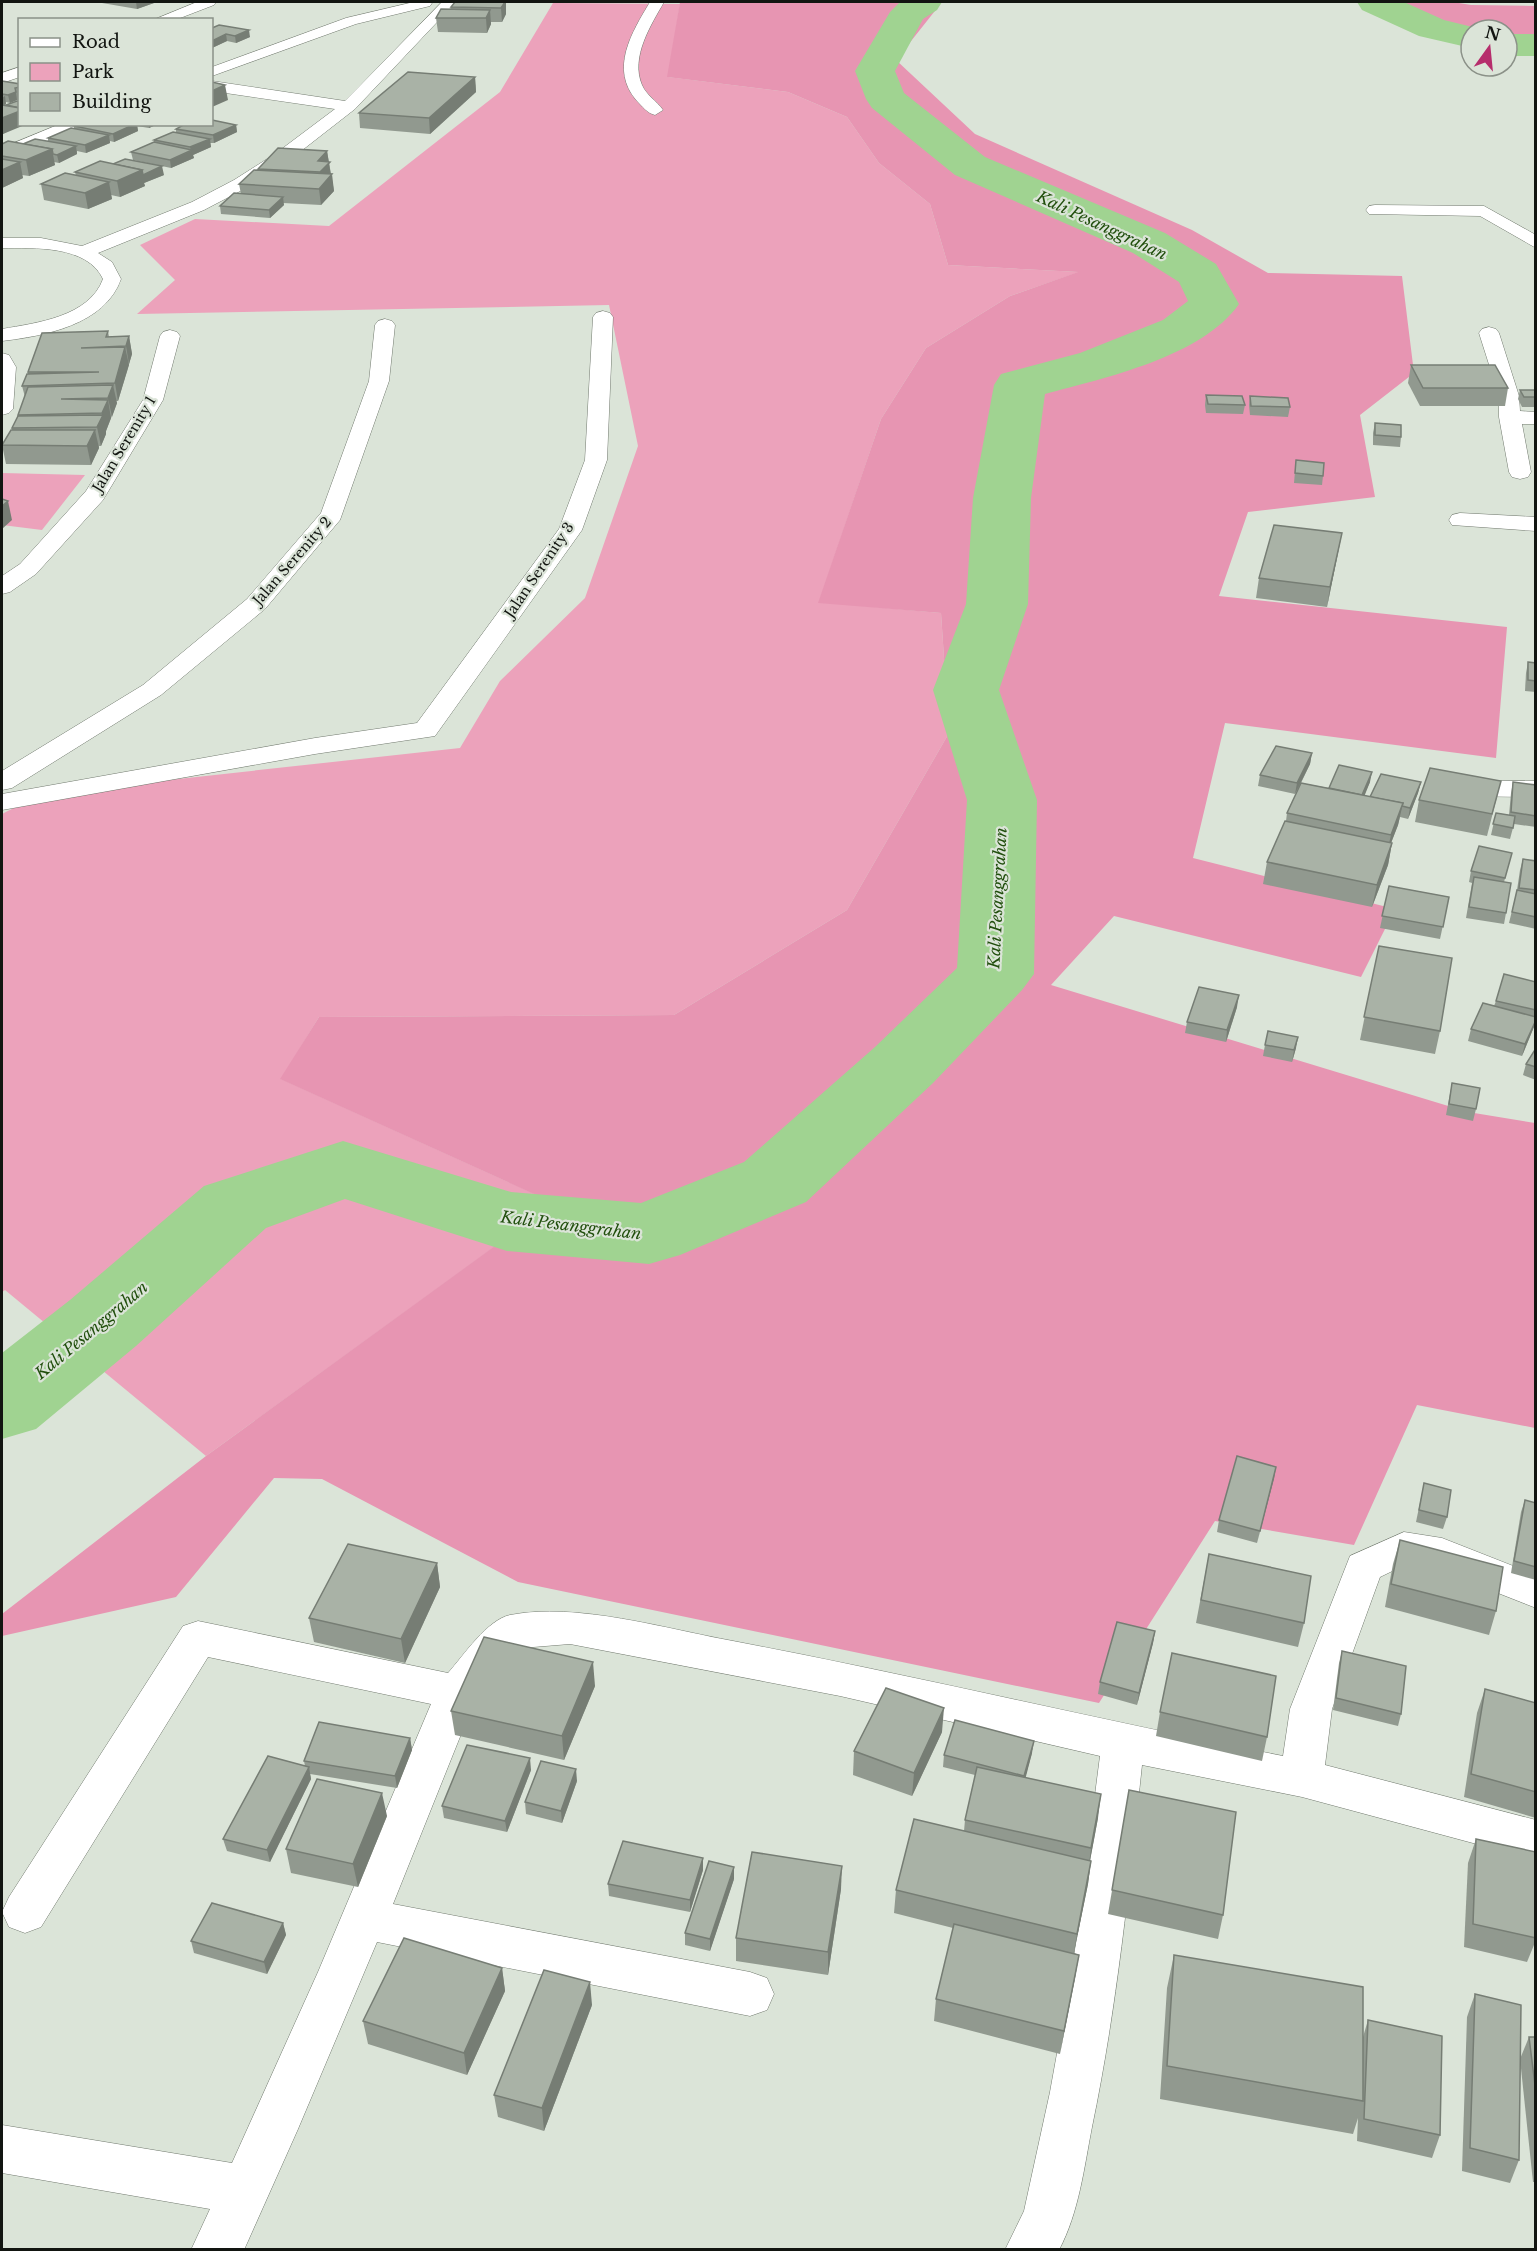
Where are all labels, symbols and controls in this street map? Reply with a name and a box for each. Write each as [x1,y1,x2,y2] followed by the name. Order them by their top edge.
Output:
[18,18,213,126] legend
[1459,18,1519,78] north arrow
[1483,22,1503,45] text: N
[72,31,120,53] text: Road
[72,61,114,83] text: Park
[72,91,151,113] text: Building
[1033,186,1170,264] water label: Kali Pesanggrahan
[87,393,160,497] street label: Jalan Serenity 1
[247,513,335,610] street label: Jalan Serenity 2
[499,519,578,623] street label: Jalan Serenity 3
[983,827,1011,970] water label: Kali Pesanggrahan
[499,1206,642,1244] water label: Kali Pesanggrahan
[30,1277,152,1384] water label: Kali Pesanggrahan

